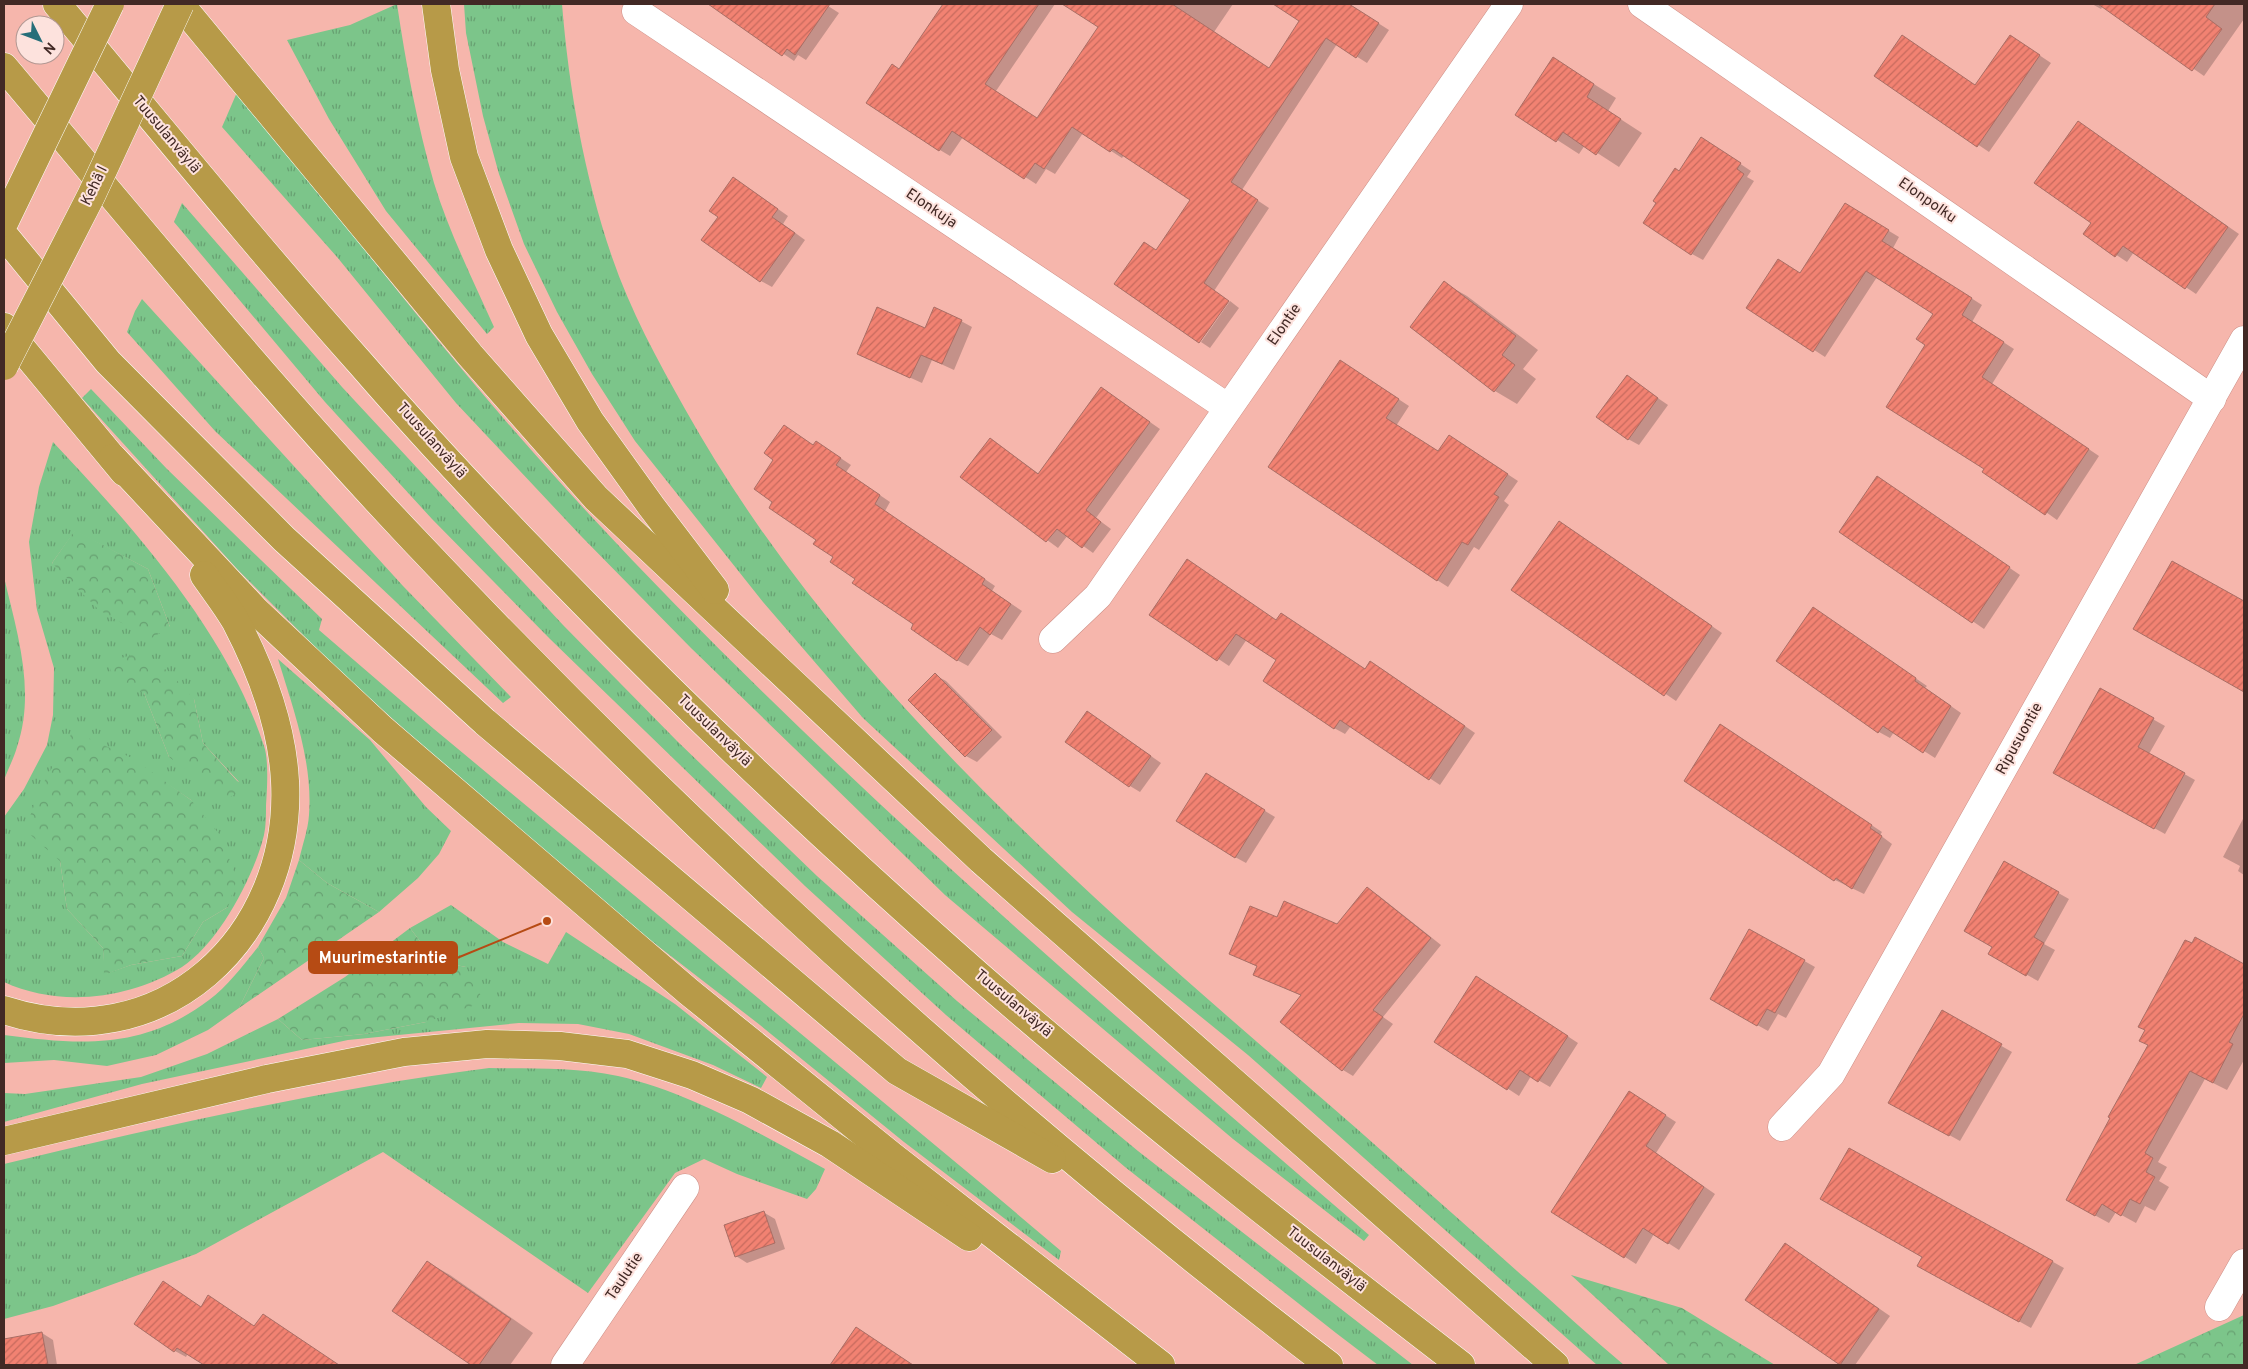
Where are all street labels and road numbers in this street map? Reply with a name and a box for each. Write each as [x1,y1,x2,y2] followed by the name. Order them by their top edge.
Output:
[128,92,204,178] street label: Tuusulanväylä
[77,163,113,209] street label: Kehä I
[1894,174,1960,228] street label: Elonpolku
[902,185,960,233] street label: Elonkuja
[1264,300,1306,350] street label: Elontie
[392,399,470,483] street label: Tuusulanväylä
[673,691,755,771] street label: Tuusulanväylä
[1992,700,2048,778] street label: Ripusuontie
[970,966,1056,1042] street label: Tuusulanväylä
[1283,1223,1369,1297] street label: Tuusulanväylä
[602,1249,648,1305] street label: Taulutie

